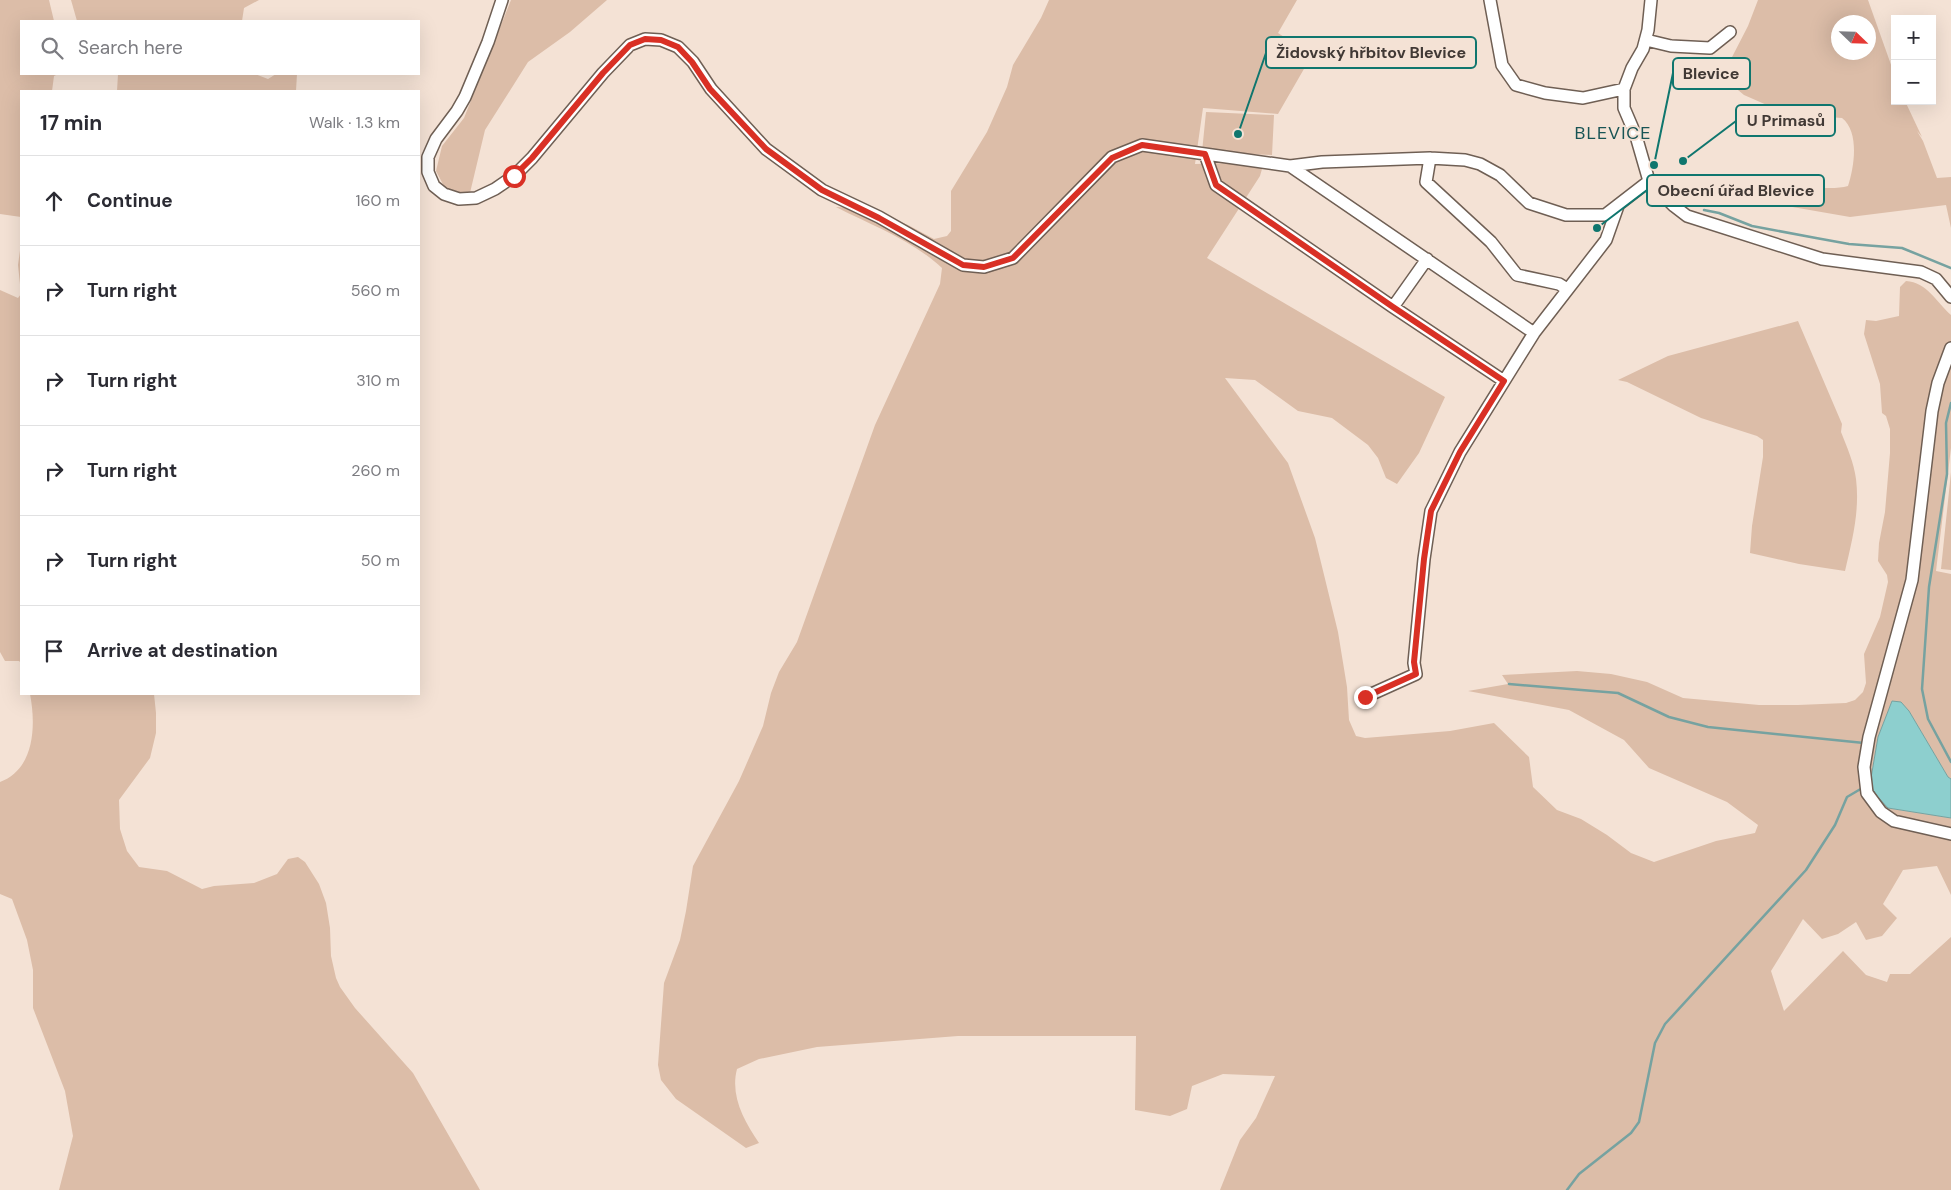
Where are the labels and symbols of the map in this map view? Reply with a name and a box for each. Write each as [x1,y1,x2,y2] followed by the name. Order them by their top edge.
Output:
[1831,15,1876,60] north arrow
[1266,37,1476,68] callout: Židovský hřbitov Blevice
[1276,42,1466,63] text: Židovský hřbitov Blevice
[1673,58,1750,89] callout: Blevice
[1683,63,1739,84] text: Blevice
[1736,105,1835,136] callout: U Primasů
[1747,110,1825,131] text: U Primasů
[1575,121,1651,145] district label: BLEVICE
[503,165,526,188] route start
[1647,175,1824,206] callout: Obecní úřad Blevice
[1658,180,1814,201] text: Obecní úřad Blevice
[1354,686,1377,709] route end

